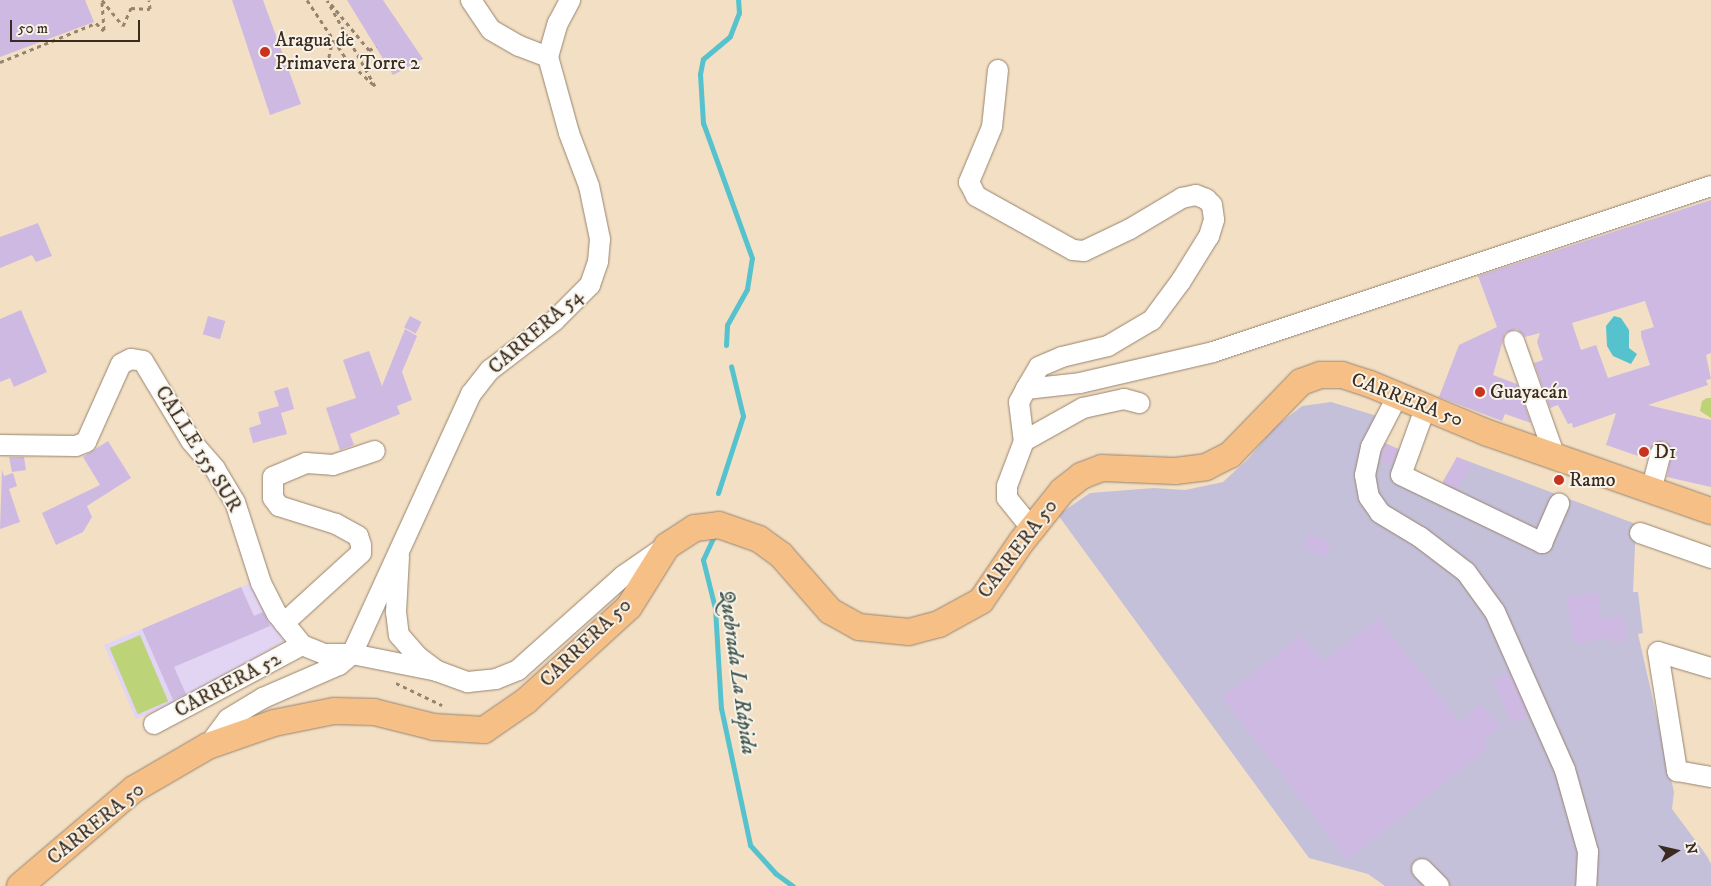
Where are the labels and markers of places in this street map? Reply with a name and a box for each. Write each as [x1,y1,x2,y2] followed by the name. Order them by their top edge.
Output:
[275,29,420,76] place label: Aragua de Primavera Torre 2
[259,46,271,58] marker: Aragua de Primavera Torre 2
[1490,380,1568,404] place label: Guayacán
[1474,386,1486,398] marker: Guayacán
[1654,440,1676,464] place label: D1
[1638,446,1650,458] marker: D1
[1569,468,1615,492] place label: Ramo
[1553,474,1565,486] marker: Ramo

